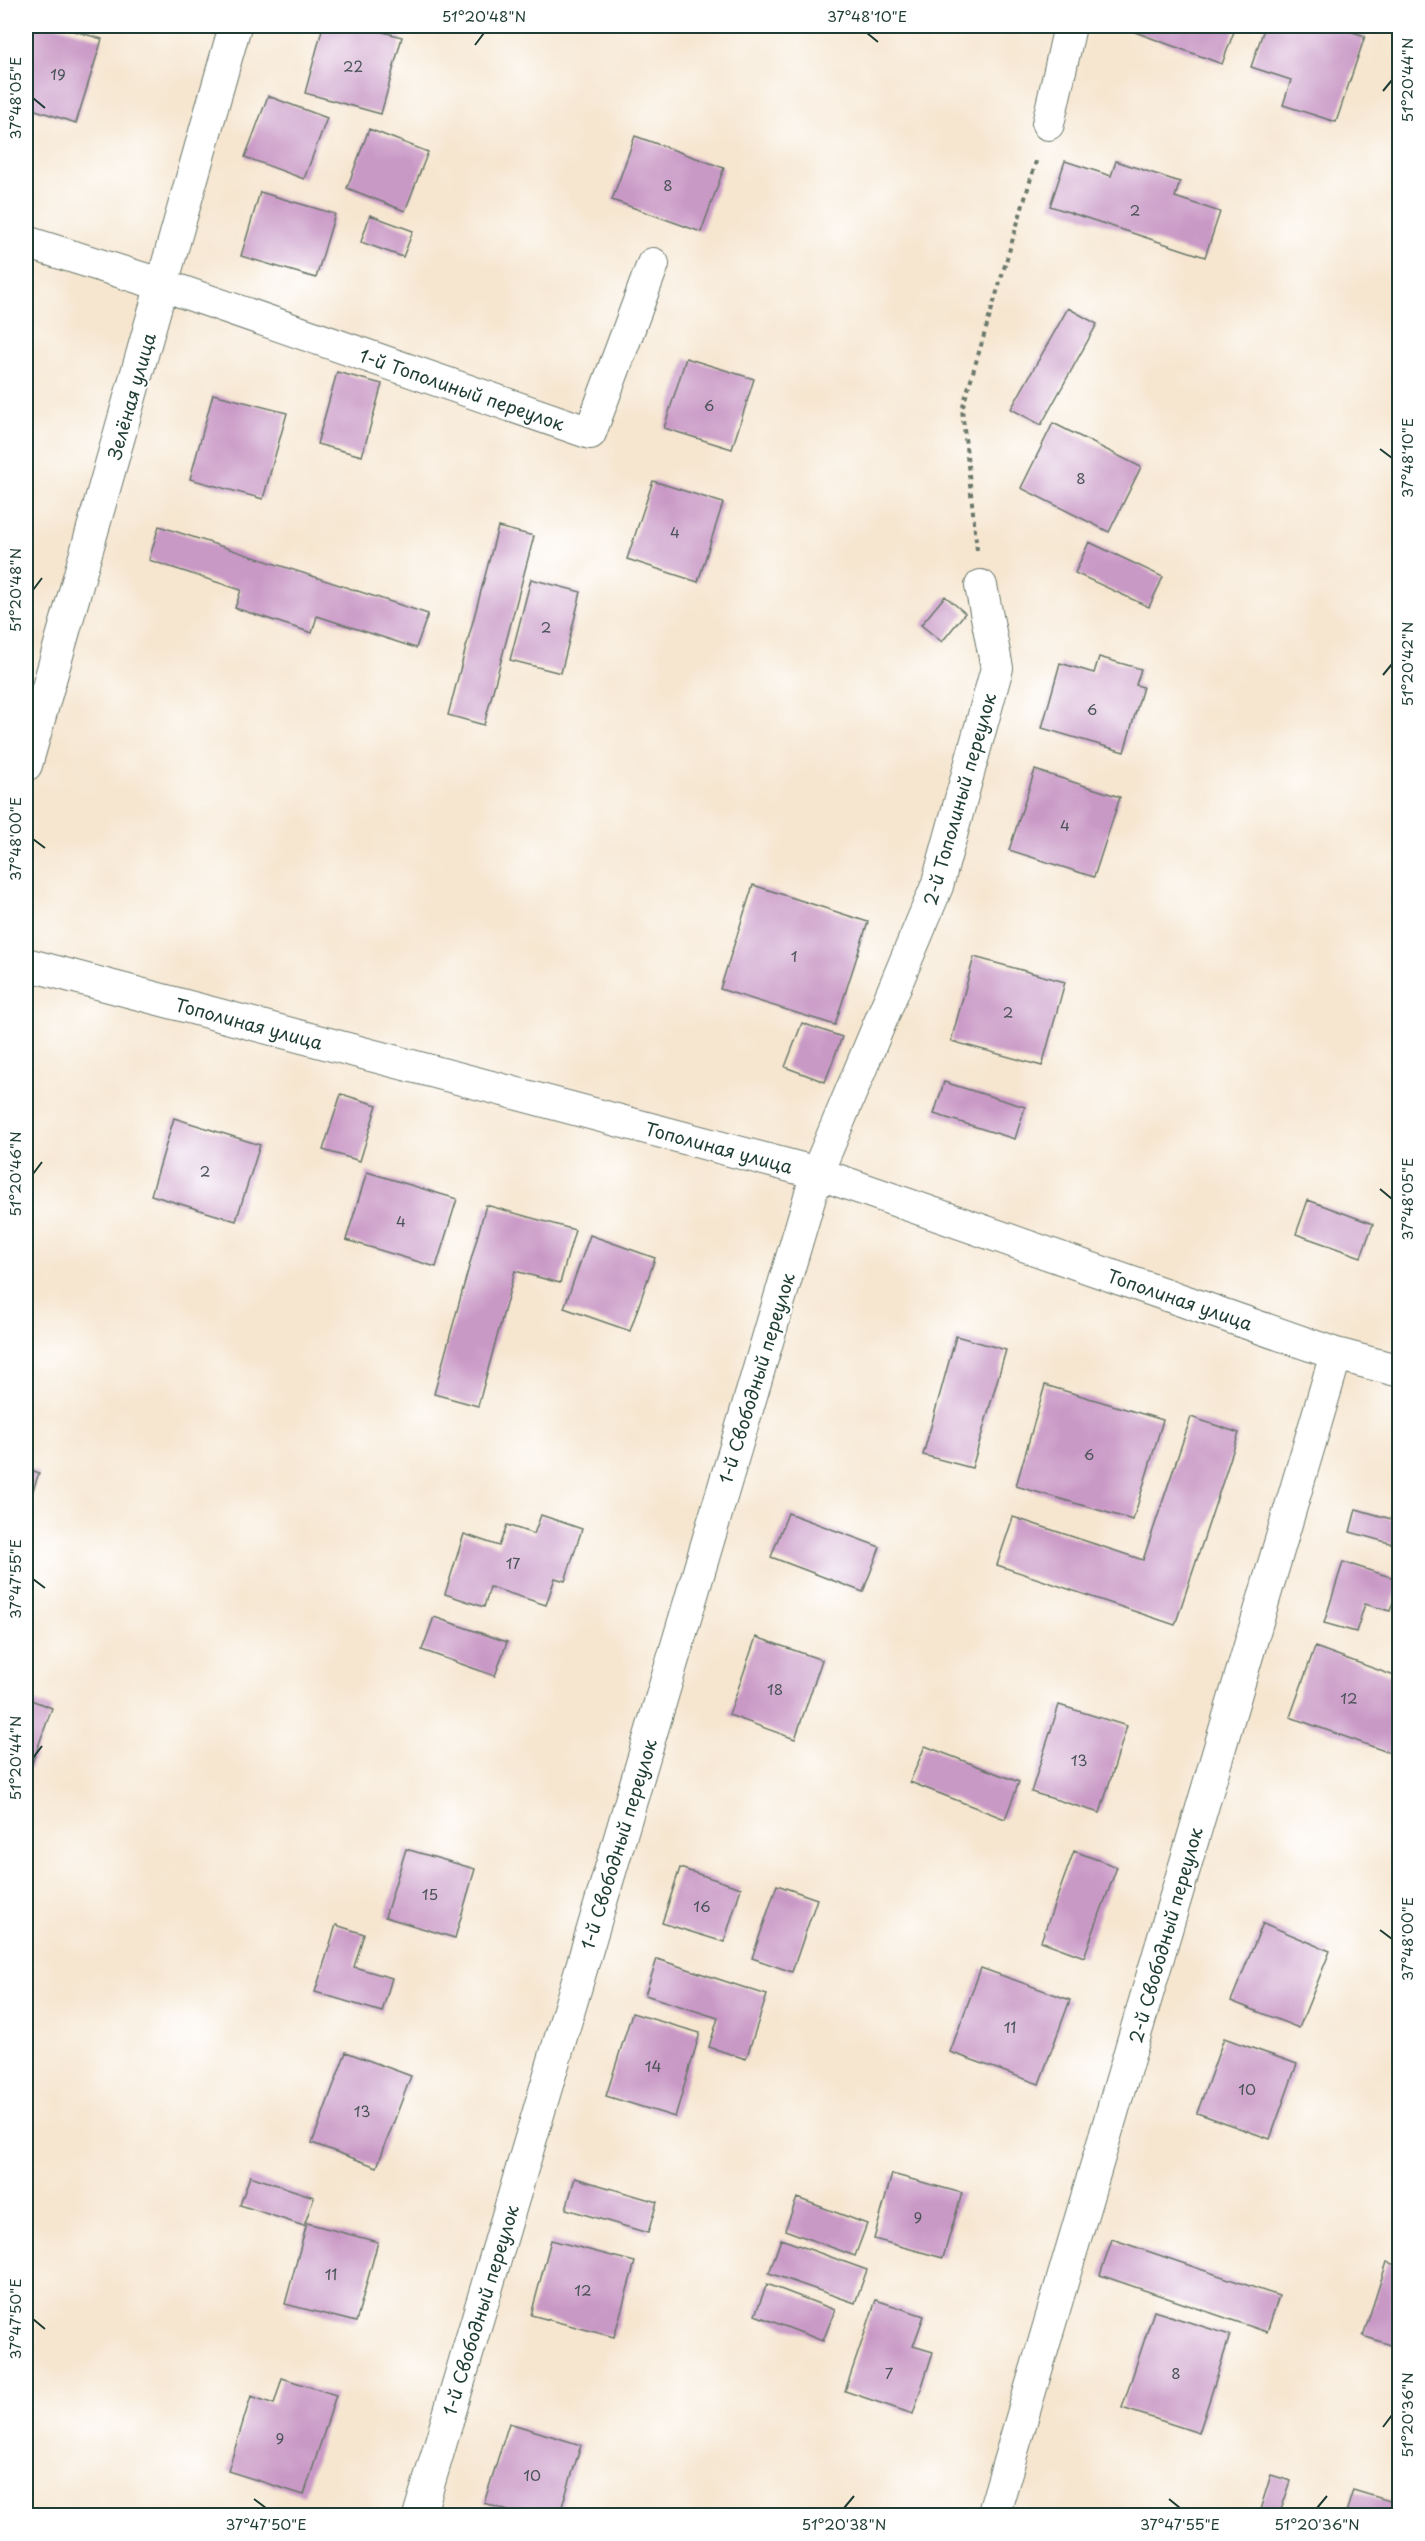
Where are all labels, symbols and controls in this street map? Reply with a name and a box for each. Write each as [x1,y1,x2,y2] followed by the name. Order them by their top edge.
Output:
[442,4,526,27] text: 51°20'48"N
[827,4,907,27] text: 37°48'10"E
[1395,38,1418,122] text: 51°20'44"N
[343,54,363,77] house number: 22
[3,57,26,139] text: 37°48'05"E
[50,62,66,85] house number: 19
[663,173,673,196] house number: 8
[1130,198,1140,221] house number: 2
[100,329,162,463] street label: Зелёная улица
[356,341,568,437] street label: 1-й Тополиный переулок
[704,393,714,416] house number: 6
[1395,418,1418,498] text: 37°48'10"E
[1076,466,1086,489] house number: 8
[670,520,680,543] house number: 4
[3,548,26,632] text: 51°20'48"N
[541,615,551,638] house number: 2
[1395,622,1418,706] text: 51°20'42"N
[916,689,1002,908] street label: 2-й Тополиный переулок
[1087,697,1097,720] house number: 6
[3,797,26,881] text: 37°48'00"E
[1060,813,1070,836] house number: 4
[791,944,797,967] house number: 1
[172,990,327,1056] street label: Тополиная улица
[1003,1000,1013,1023] house number: 2
[642,1114,797,1180] street label: Тополиная улица
[3,1131,26,1217] text: 51°20'46"N
[1395,1158,1418,1240] text: 37°48'05"E
[200,1159,210,1182] house number: 2
[396,1209,406,1232] house number: 4
[1104,1262,1257,1337] street label: Тополиная улица
[711,1269,801,1487] street label: 1-й Свободный переулок
[1084,1442,1094,1465] house number: 6
[3,1539,26,1619] text: 37°47'55"E
[506,1551,520,1574] house number: 17
[767,1677,783,1700] house number: 18
[1340,1686,1358,1709] house number: 12
[3,1716,26,1800] text: 51°20'44"N
[573,1735,663,1953] street label: 1-й Свободный переулок
[1071,1748,1087,1771] house number: 13
[1121,1824,1209,2046] street label: 2-й Свободный переулок
[422,1882,438,1905] house number: 15
[693,1894,711,1917] house number: 16
[1395,1897,1418,1981] text: 37°48'00"E
[1004,2015,1016,2038] house number: 11
[645,2054,661,2077] house number: 14
[1238,2077,1256,2100] house number: 10
[354,2099,370,2122] house number: 13
[435,2201,525,2419] street label: 1-й Свободный переулок
[914,2205,922,2228] house number: 9
[325,2262,337,2285] house number: 11
[3,2278,26,2360] text: 37°47'50"E
[574,2278,592,2301] house number: 12
[885,2361,894,2384] house number: 7
[1171,2361,1181,2384] house number: 8
[1395,2372,1418,2458] text: 51°20'36"N
[276,2426,284,2449] house number: 9
[523,2463,541,2486] house number: 10
[225,2512,307,2535] text: 37°47'50"E
[802,2512,886,2535] text: 51°20'38"N
[1140,2512,1220,2535] text: 37°47'55"E
[1274,2512,1360,2535] text: 51°20'36"N

